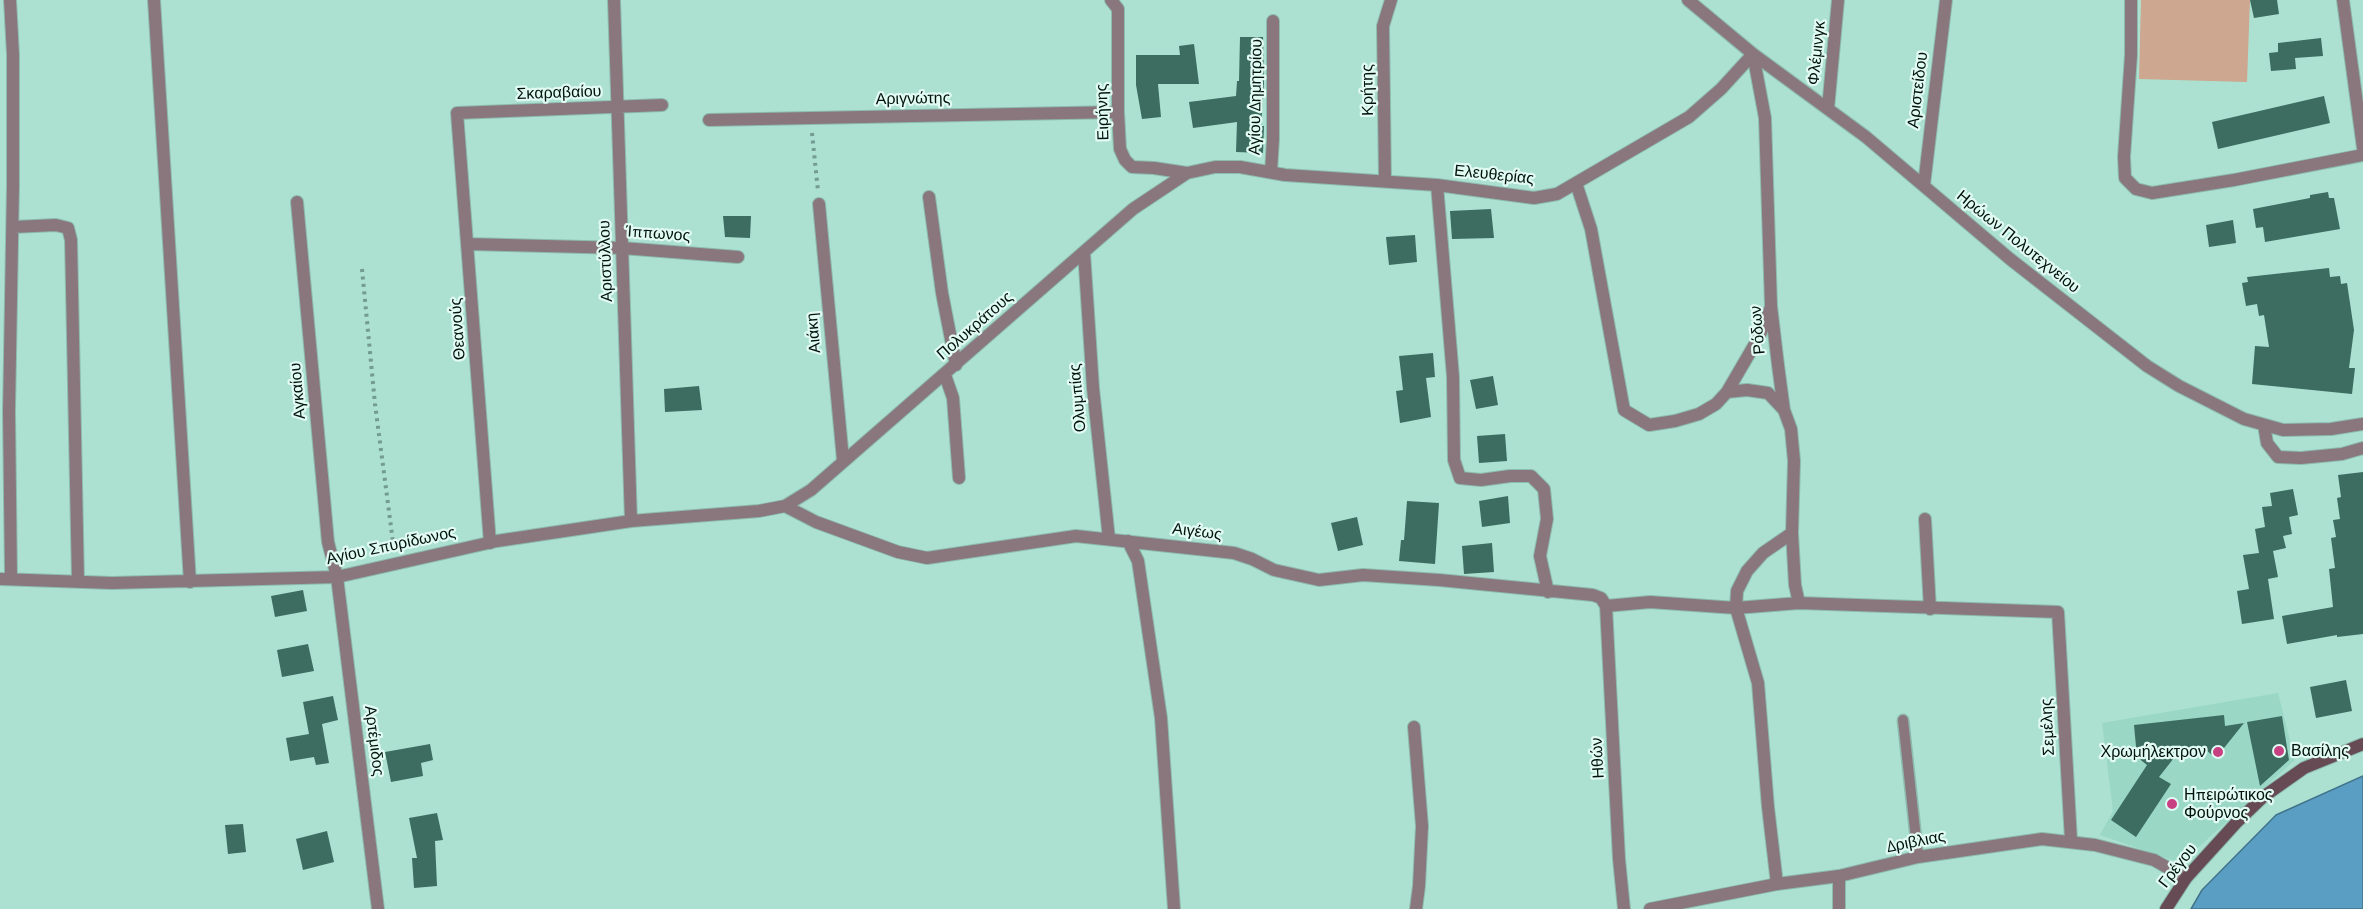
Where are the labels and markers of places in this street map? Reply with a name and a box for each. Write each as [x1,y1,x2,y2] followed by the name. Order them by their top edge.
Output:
[2291,741,2349,761] place label: Βασίλης
[2101,742,2206,762] place label: Χρωμήλεκτρον
[2272,744,2286,758] marker: Βασίλης
[2211,745,2225,759] marker: Χρωμήλεκτρον
[2184,785,2273,823] place label: Ηπειρώτικος Φούρνος
[2165,797,2179,811] marker: Ηπειρώτικος Φούρνος

